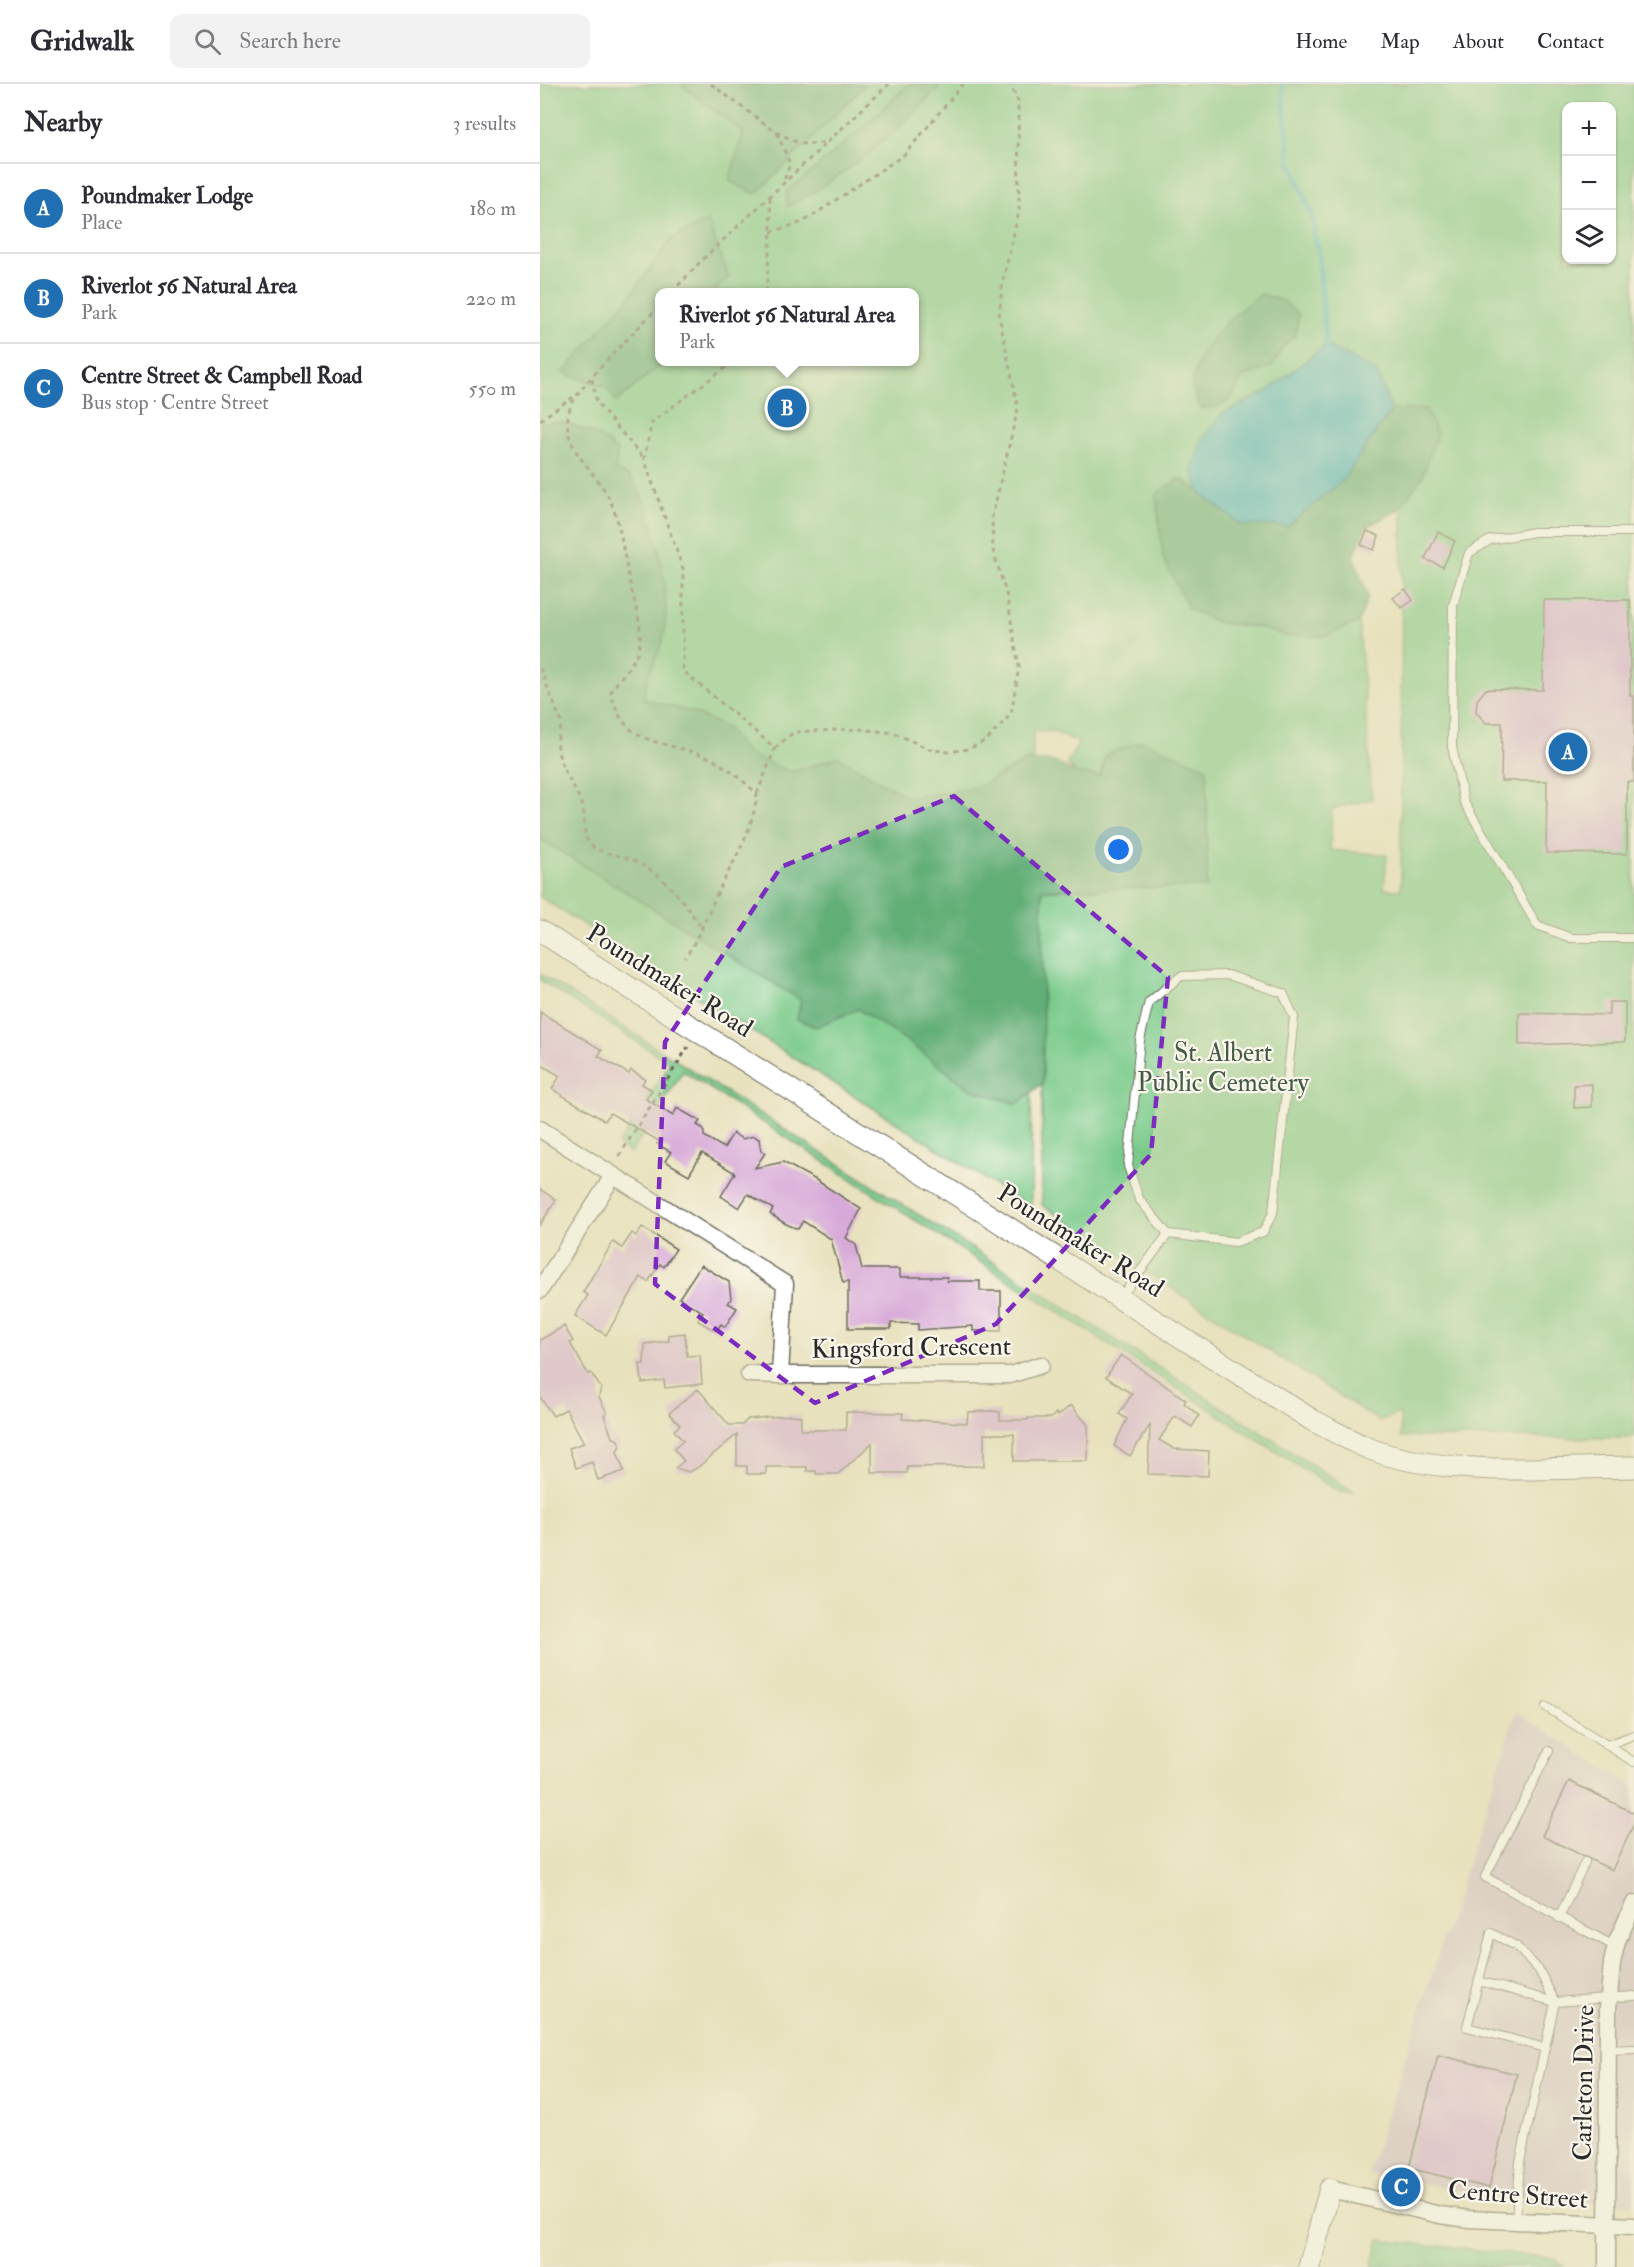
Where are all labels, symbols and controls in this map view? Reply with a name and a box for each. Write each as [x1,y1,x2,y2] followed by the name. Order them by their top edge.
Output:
[170,14,590,68] search box
[30,24,134,59] text: Gridwalk
[191,25,224,58] icon: search
[239,27,341,55] text: Search here
[1295,28,1347,55] text: Home
[1380,28,1420,55] text: Map
[1453,28,1504,55] text: About
[1537,28,1604,55] text: Contact
[1562,102,1616,264] map controls
[1562,102,1616,156] button: +
[24,107,102,139] text: Nearby
[453,111,516,136] text: 3 results
[1562,156,1616,210] button: −
[81,182,253,210] text: Poundmaker Lodge
[37,196,50,221] text: A
[469,196,516,221] text: 180 m
[81,210,122,235] text: Place
[1562,210,1616,264] button: layers
[81,272,297,300] text: Riverlot 56 Natural Area
[37,286,50,311] text: B
[466,286,516,311] text: 220 m
[655,288,919,366] popup
[81,300,117,325] text: Park
[679,301,895,329] text: Riverlot 56 Natural Area
[679,329,715,354] text: Park
[81,362,362,390] text: Centre Street & Campbell Road
[36,376,51,401] text: C
[469,376,516,401] text: 550 m
[768,386,806,430] pin: B
[81,390,269,415] text: Bus stop · Centre Street
[1548,730,1588,774] pin: A
[1104,835,1133,864] your location
[580,917,759,1045] street label: Poundmaker Road
[1137,1037,1309,1099] park label: St. Albert Public Cemetery
[991,1177,1170,1305] street label: Poundmaker Road
[811,1330,1011,1366] street label: Kingsford Crescent
[1567,2005,1601,2161] street label: Carleton Drive
[1382,2164,1420,2210] pin: C
[1447,2174,1589,2216] street label: Centre Street

